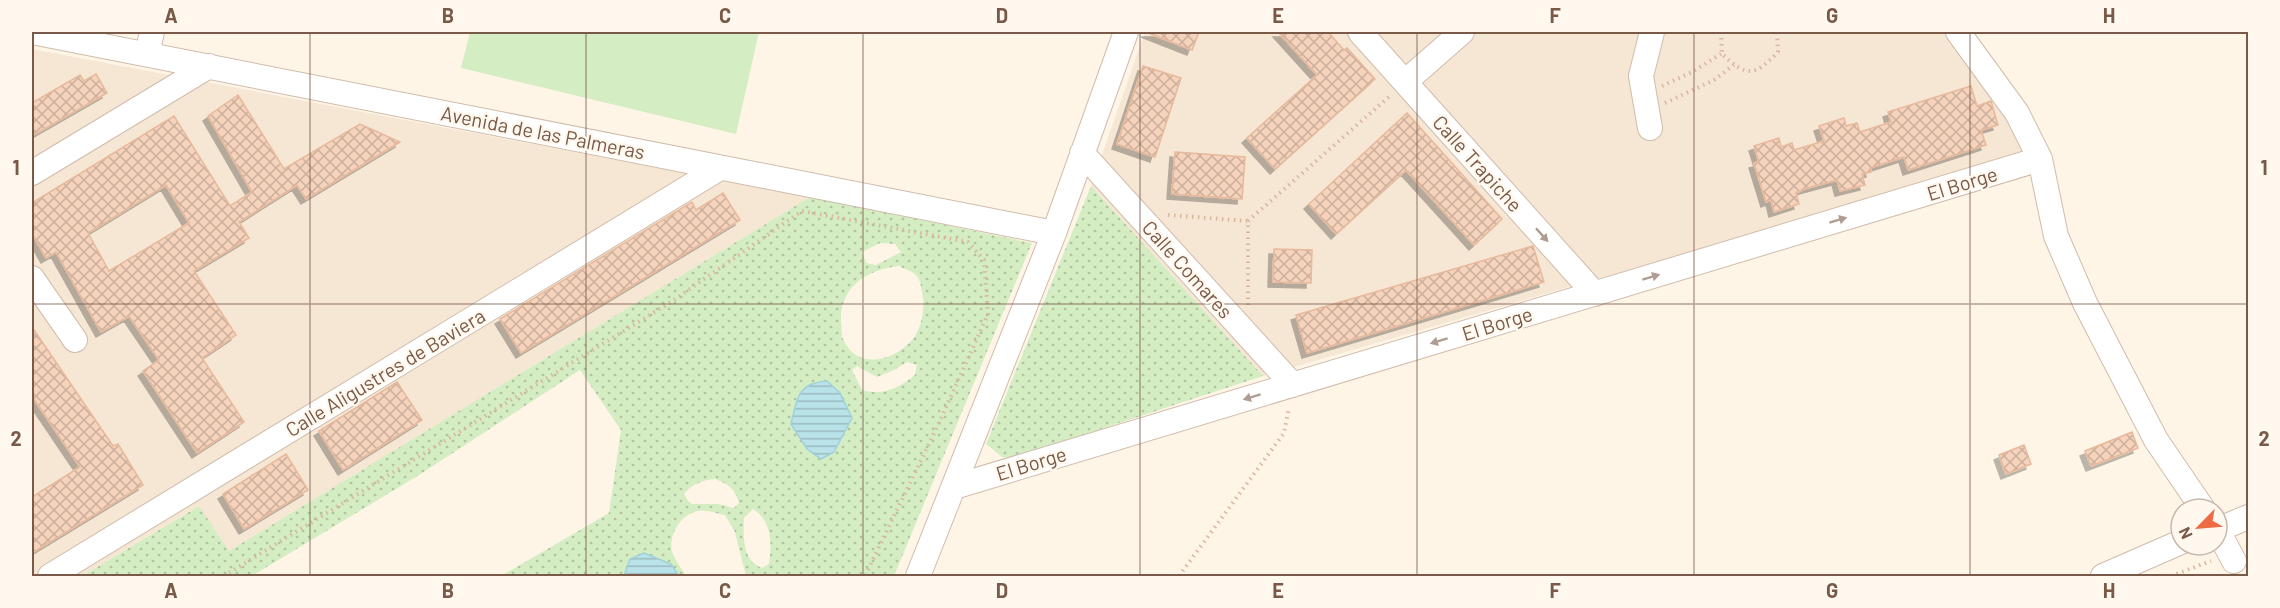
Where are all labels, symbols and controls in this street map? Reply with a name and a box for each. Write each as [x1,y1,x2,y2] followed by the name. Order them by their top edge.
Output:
[164,3,178,27] text: A
[442,3,454,27] text: B
[719,3,731,27] text: C
[996,3,1008,27] text: D
[1272,3,1284,27] text: E
[1549,3,1561,27] text: F
[1826,3,1838,27] text: G
[2103,3,2115,27] text: H
[439,100,647,164] street label: Avenida de las Palmeras
[1428,110,1528,216] street label: Calle Trapiche
[12,155,20,179] text: 1
[2260,155,2268,179] text: 1
[1924,161,2000,205] street label: El Borge
[1138,215,1238,323] street label: Calle Comares
[1829,215,1847,224] one-way arrow
[1535,227,1548,242] one-way arrow
[1642,272,1660,281] one-way arrow
[1459,301,1535,345] street label: El Borge
[281,303,489,441] street label: Calle Aligustres de Baviera
[1429,337,1447,346] one-way arrow
[1243,393,1261,402] one-way arrow
[10,426,22,450] text: 2
[2258,426,2270,450] text: 2
[993,441,1069,485] street label: El Borge
[2169,497,2229,557] north arrow
[2174,525,2196,542] text: N
[164,578,178,602] text: A
[442,578,454,602] text: B
[719,578,731,602] text: C
[996,578,1008,602] text: D
[1272,578,1284,602] text: E
[1549,578,1561,602] text: F
[1826,578,1838,602] text: G
[2103,578,2115,602] text: H

